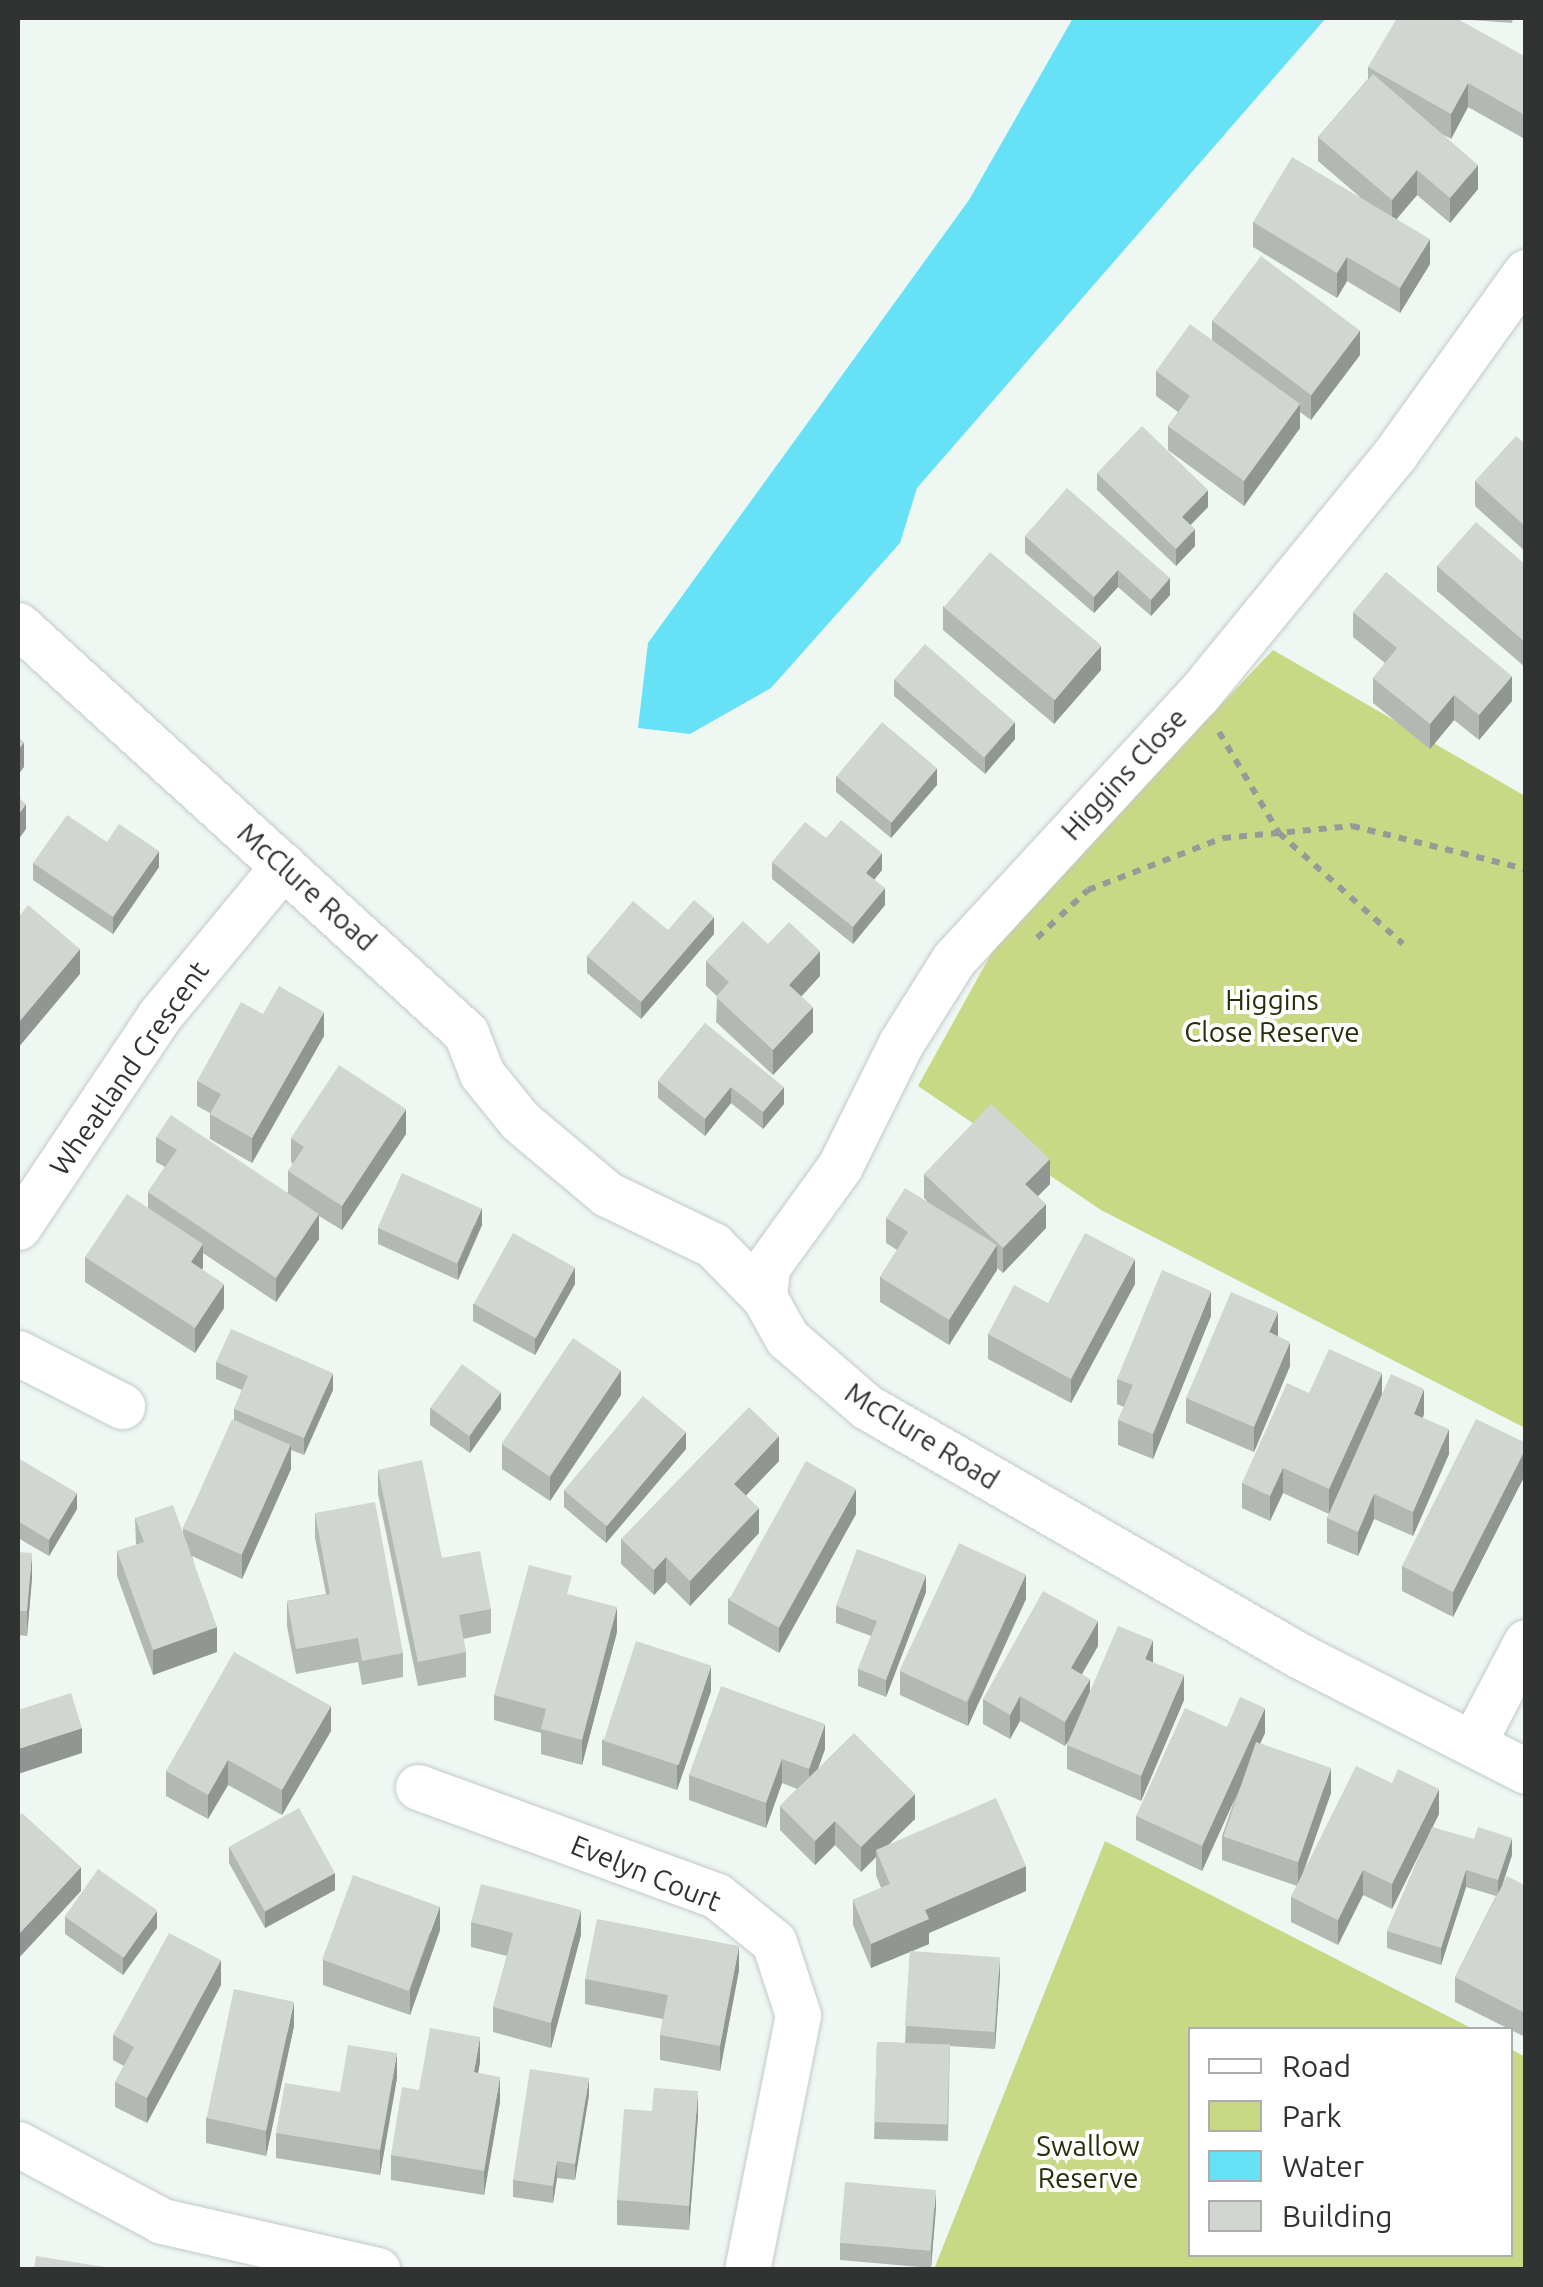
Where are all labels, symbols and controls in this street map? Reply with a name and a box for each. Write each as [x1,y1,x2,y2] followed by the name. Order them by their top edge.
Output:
[1054,701,1194,847] street label: Higgins Close
[231,816,383,958] street label: McClure Road
[42,954,216,1182] street label: Wheatland Crescent
[1184,983,1360,1049] park label: Higgins Close Reserve
[839,1375,1005,1497] street label: McClure Road
[566,1828,726,1918] street label: Evelyn Court
[1188,2027,1513,2257] legend
[1282,2049,1351,2083] text: Road
[1282,2099,1342,2133] text: Park
[1036,2129,1140,2195] park label: Swallow Reserve
[1282,2149,1364,2183] text: Water
[1282,2199,1393,2233] text: Building

